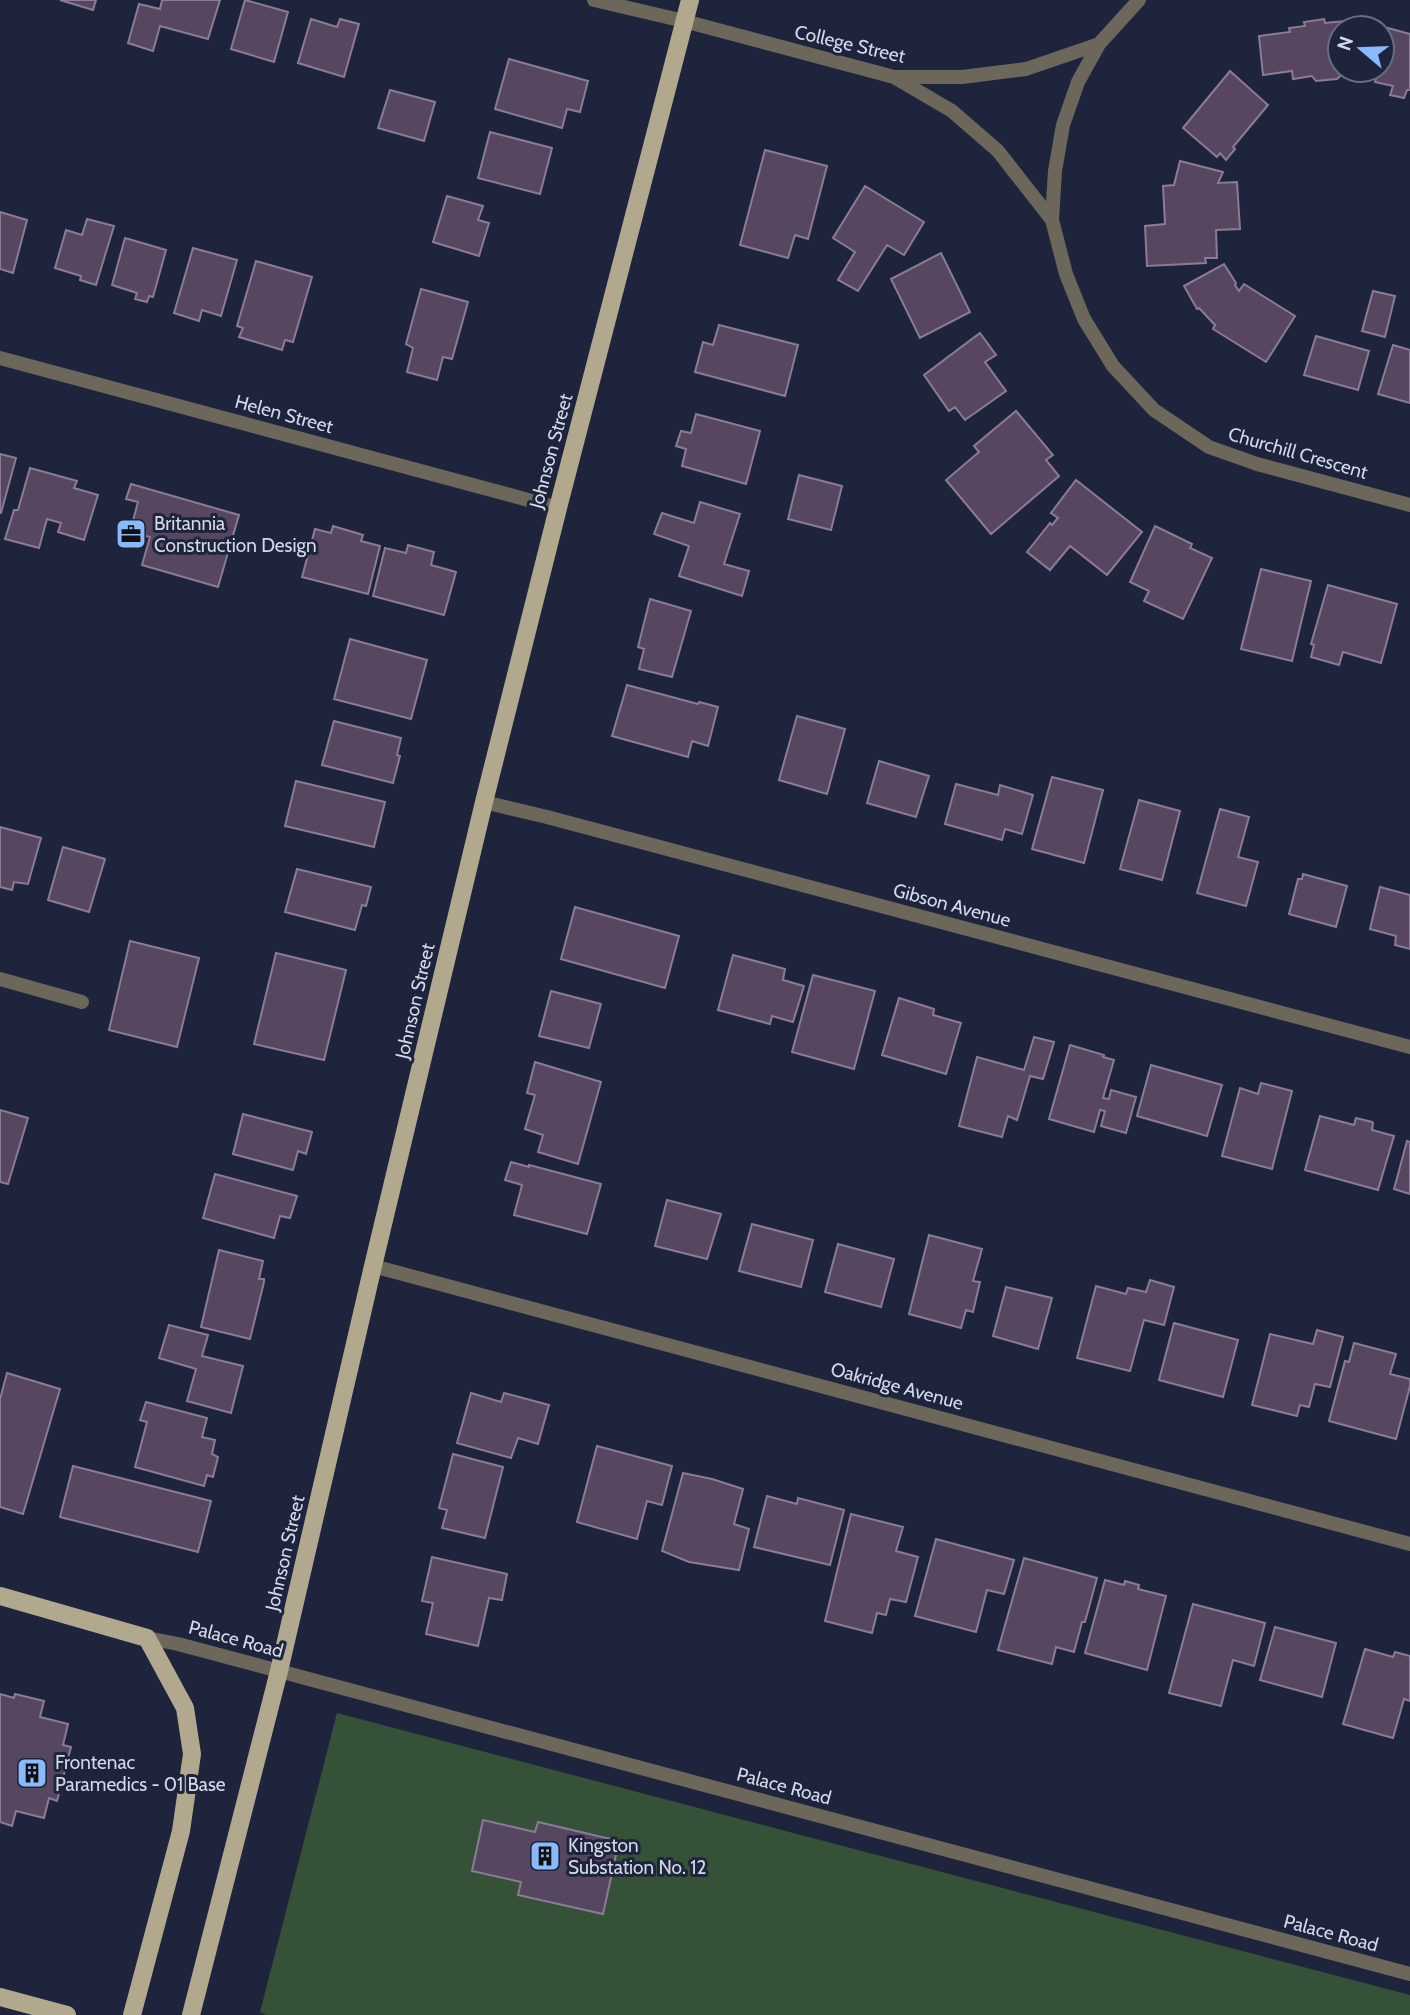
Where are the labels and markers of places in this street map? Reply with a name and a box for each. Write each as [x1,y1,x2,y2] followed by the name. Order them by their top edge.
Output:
[154,512,317,557] place label: Britannia Construction Design
[114,517,148,551] office icon: Britannia Construction Design
[55,1751,226,1796] place label: Frontenac Paramedics - 01 Base
[15,1756,49,1790] building icon: Frontenac Paramedics - 01 Base
[568,1834,706,1879] place label: Kingston Substation No. 12
[528,1839,562,1873] building icon: Kingston Substation No. 12

